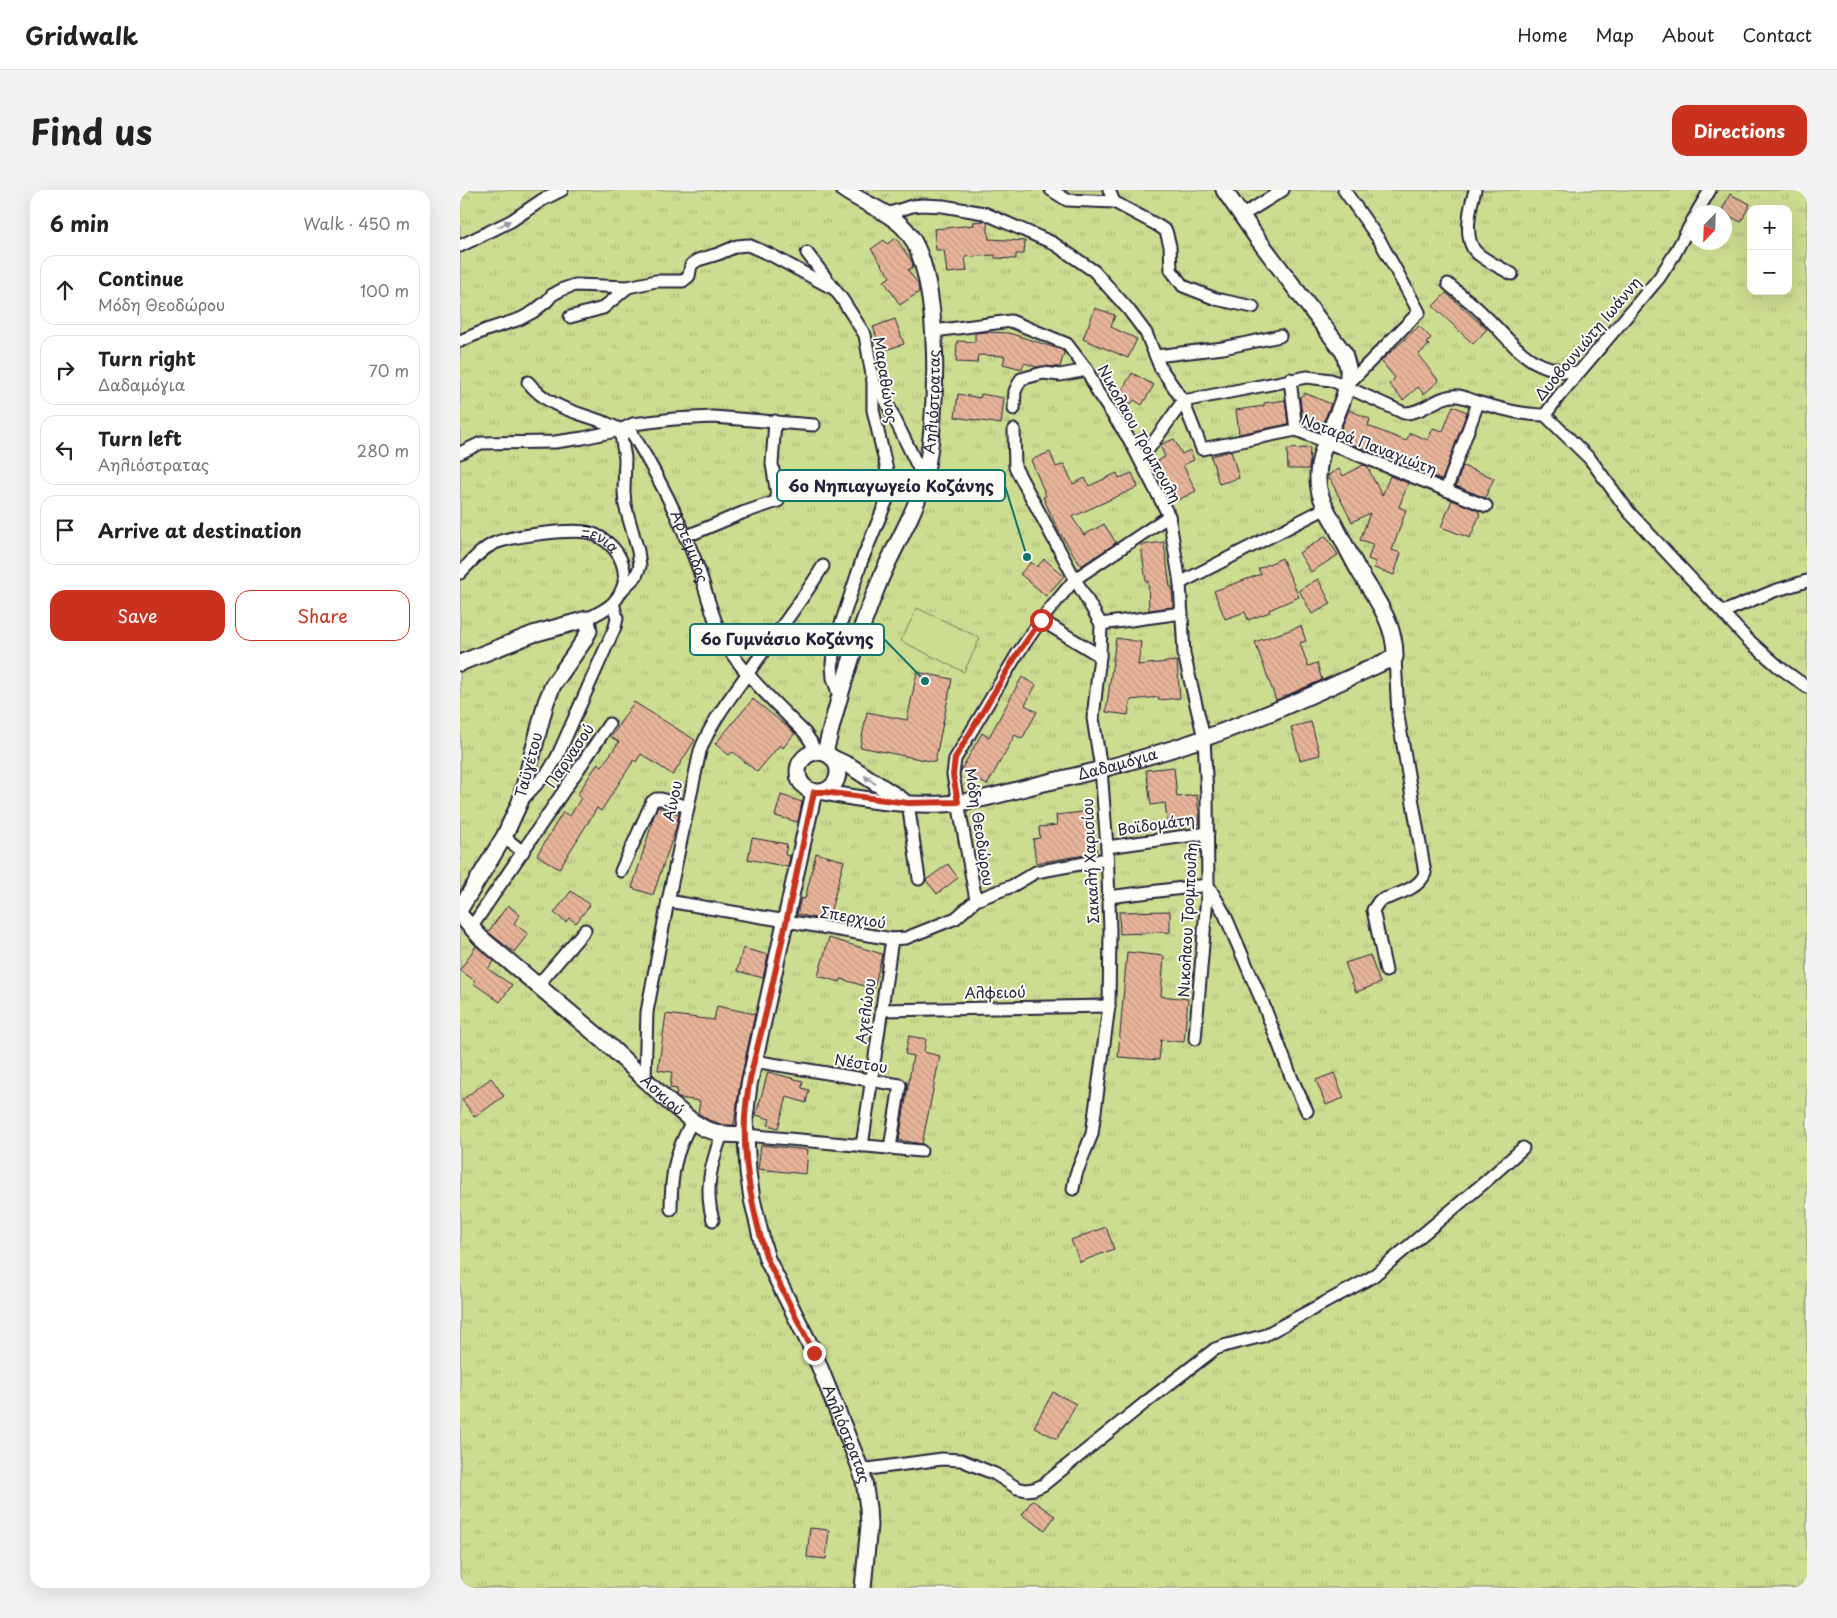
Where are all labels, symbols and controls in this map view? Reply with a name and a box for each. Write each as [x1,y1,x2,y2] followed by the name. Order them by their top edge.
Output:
[25,17,138,53] text: Gridwalk
[1517,21,1567,48] text: Home
[1595,21,1634,48] text: Map
[1662,21,1714,48] text: About
[1742,21,1812,48] text: Contact
[30,104,152,157] text: Find us
[1672,105,1807,156] button: Directions
[1687,205,1732,250] north arrow
[1747,205,1792,295] map controls
[1747,205,1792,250] button: +
[50,207,109,239] text: 6 min
[304,211,410,235] text: Walk · 450 m
[496,220,511,228] one-way arrow
[1747,250,1792,295] button: −
[98,264,184,292] text: Continue
[1528,271,1646,405] street label: Δυοβουνιώτη Ιωάννη
[51,276,79,304] icon: ahead
[360,278,409,302] text: 100 m
[98,292,225,316] text: Μόδη Θεοδώρου
[868,335,905,425] street label: Μαραθώνος
[98,344,196,372] text: Turn right
[916,349,945,455] street label: Αηλιόστρατας
[51,356,79,384] icon: right
[369,358,409,382] text: 70 m
[1093,360,1188,507] street label: Νικολαου Τρομπουλη
[98,372,185,396] text: Δαδαμόγια
[1298,407,1441,480] street label: Νοταρά Παναγιώτη
[98,424,182,452] text: Turn left
[51,436,79,464] icon: left
[357,438,409,462] text: 280 m
[98,452,209,476] text: Αηλιόστρατας
[777,470,1005,501] callout: 6ο Νηπιαγωγείο Κοζάνης
[788,473,994,497] text: 6ο Νηπιαγωγείο Κοζάνης
[665,506,715,586] street label: Αρτέμιδος
[51,516,79,544] icon: arrive
[98,516,302,544] text: Arrive at destination
[580,519,626,558] street label: Ξενία
[50,590,225,641] button: Save
[235,590,410,641] button: Share
[1030,609,1053,632] route start
[690,624,884,655] callout: 6ο Γυμνάσιο Κοζάνης
[700,626,874,650] text: 6ο Γυμνάσιο Κοζάνης
[539,718,599,792] street label: Παρνασού
[508,729,547,800] street label: Ταϋγέτου
[1075,741,1160,785] street label: Δαδαμόγια
[960,766,1001,887] street label: Μόδη Θεοδώρου
[864,775,877,785] one-way arrow
[656,778,687,823] street label: Αίνου
[1075,798,1104,925] street label: Σακαλή Χαρισίου
[1115,807,1196,840] street label: Βοϊδομάτη
[1171,842,1202,998] street label: Νικολαου Τρομπουλη
[818,899,888,934] street label: Σπερχιού
[849,976,881,1045] street label: Αχελώου
[964,979,1026,1004] street label: Αλφειού
[833,1047,889,1078] street label: Νέστου
[636,1068,690,1120] street label: Ασκιού
[803,1342,826,1365] route end
[818,1381,877,1486] street label: Αηλιόστρατας

